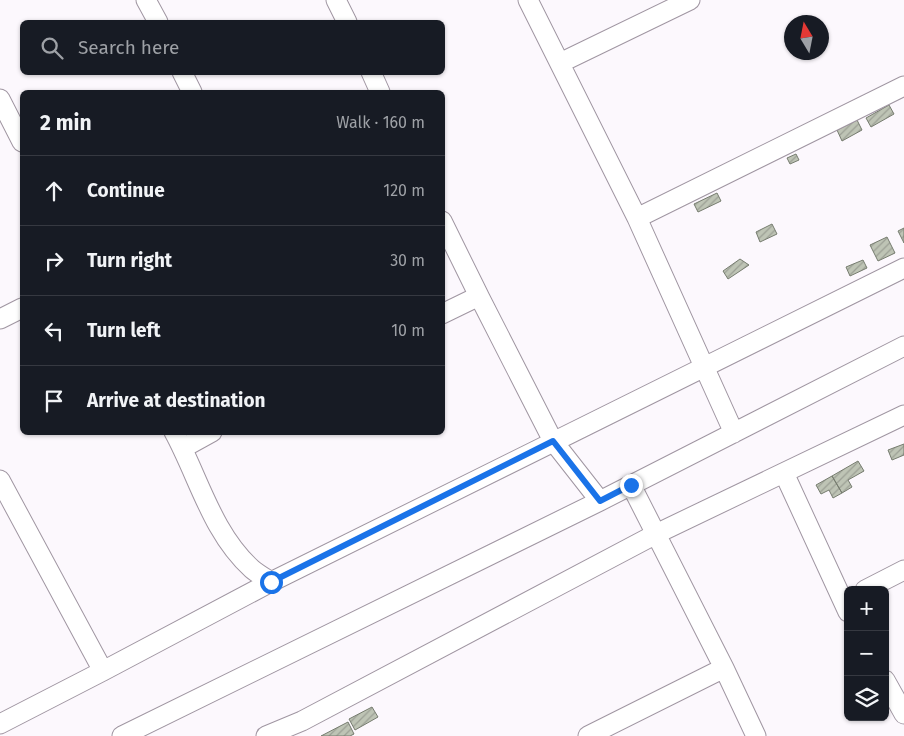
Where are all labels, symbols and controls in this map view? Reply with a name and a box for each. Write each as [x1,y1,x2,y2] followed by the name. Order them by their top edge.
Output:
[784,15,829,60] north arrow
[20,20,445,75] search box
[38,34,66,62] icon: search
[78,36,179,59] text: Search here
[40,110,92,136] text: 2 min
[336,113,425,132] text: Walk · 160 m
[40,177,68,205] icon: ahead
[87,179,165,202] text: Continue
[383,181,425,200] text: 120 m
[40,247,68,275] icon: right
[87,249,172,272] text: Turn right
[390,251,425,270] text: 30 m
[40,317,68,345] icon: left
[87,319,161,342] text: Turn left
[391,321,425,340] text: 10 m
[40,387,68,415] icon: arrive
[87,389,266,412] text: Arrive at destination
[620,474,643,497] route end
[260,571,283,594] route start
[844,586,889,721] map controls
[844,586,889,631] button: +
[844,631,889,676] button: −
[844,676,889,721] button: layers

